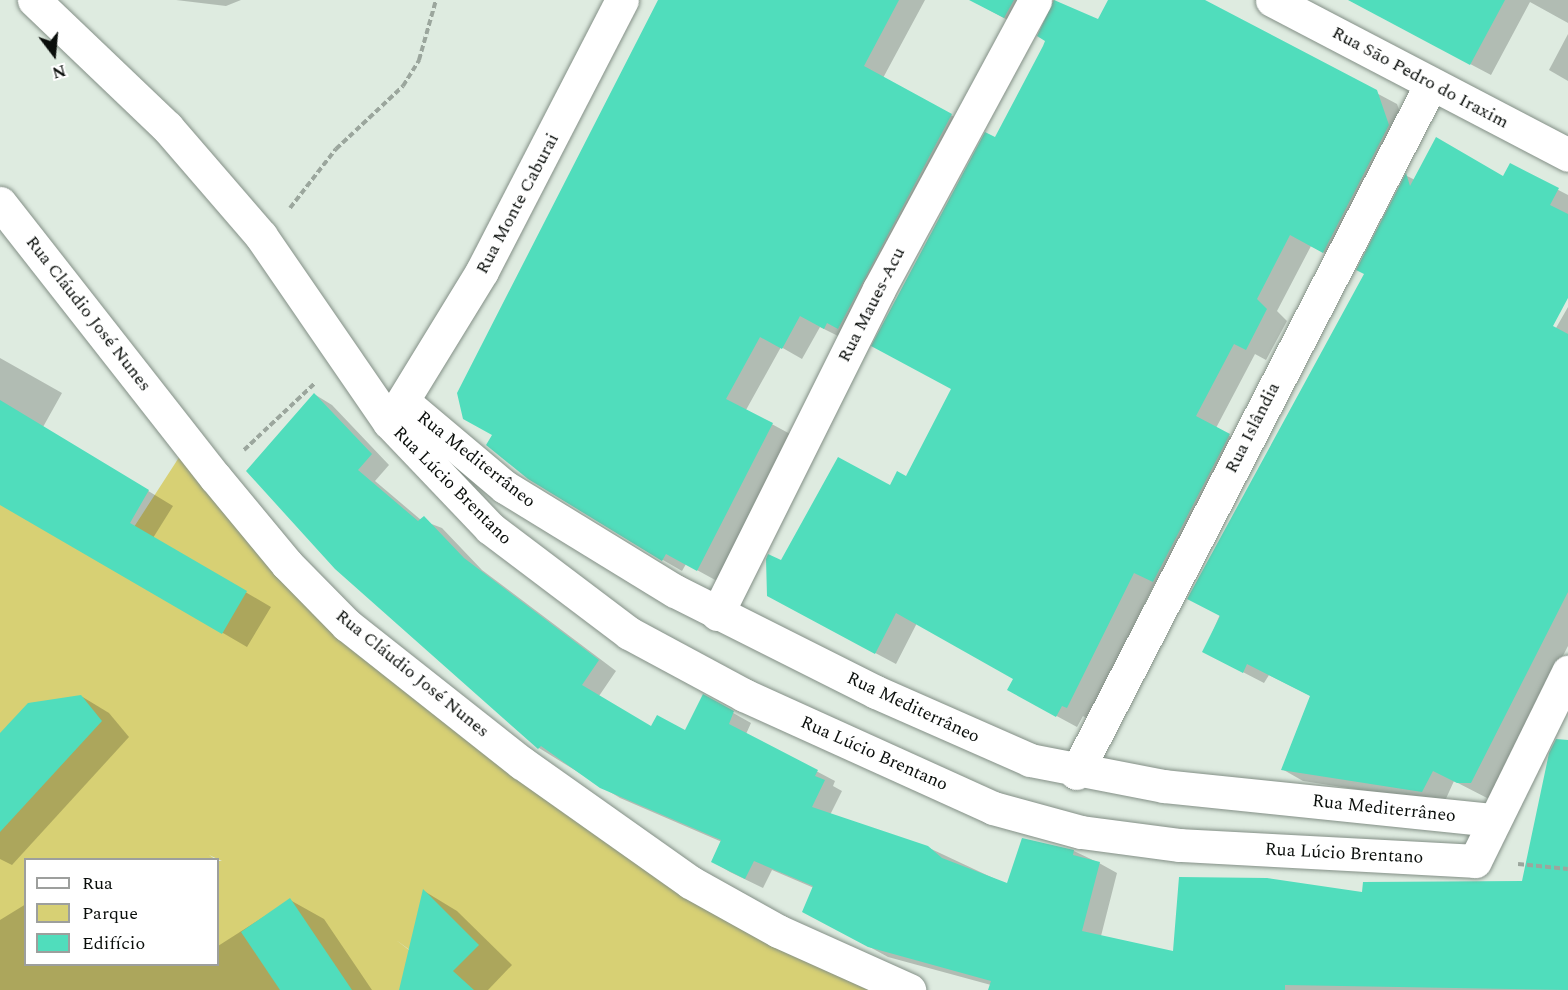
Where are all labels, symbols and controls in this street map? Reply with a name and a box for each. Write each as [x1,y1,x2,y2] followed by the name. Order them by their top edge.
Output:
[1328,22,1512,134] street label: Rua São Pedro do Iraxim
[24,24,84,84] north arrow
[49,58,69,85] text: N
[472,130,564,278] street label: Rua Monte Caburai
[21,232,155,396] street label: Rua Cláudio José Nunes
[834,244,910,366] street label: Rua Maues-Acu
[1221,379,1285,477] street label: Rua Islândia
[413,407,539,513] street label: Rua Mediterrâneo
[388,422,516,550] street label: Rua Lúcio Brentano
[331,605,493,743] street label: Rua Cláudio José Nunes
[843,668,983,748] street label: Rua Mediterrâneo
[797,712,951,796] street label: Rua Lúcio Brentano
[1311,791,1457,827] street label: Rua Mediterrâneo
[1264,839,1424,869] street label: Rua Lúcio Brentano
[24,858,219,966] legend
[82,870,113,897] text: Rua
[82,900,138,927] text: Parque
[82,930,145,957] text: Edifício

